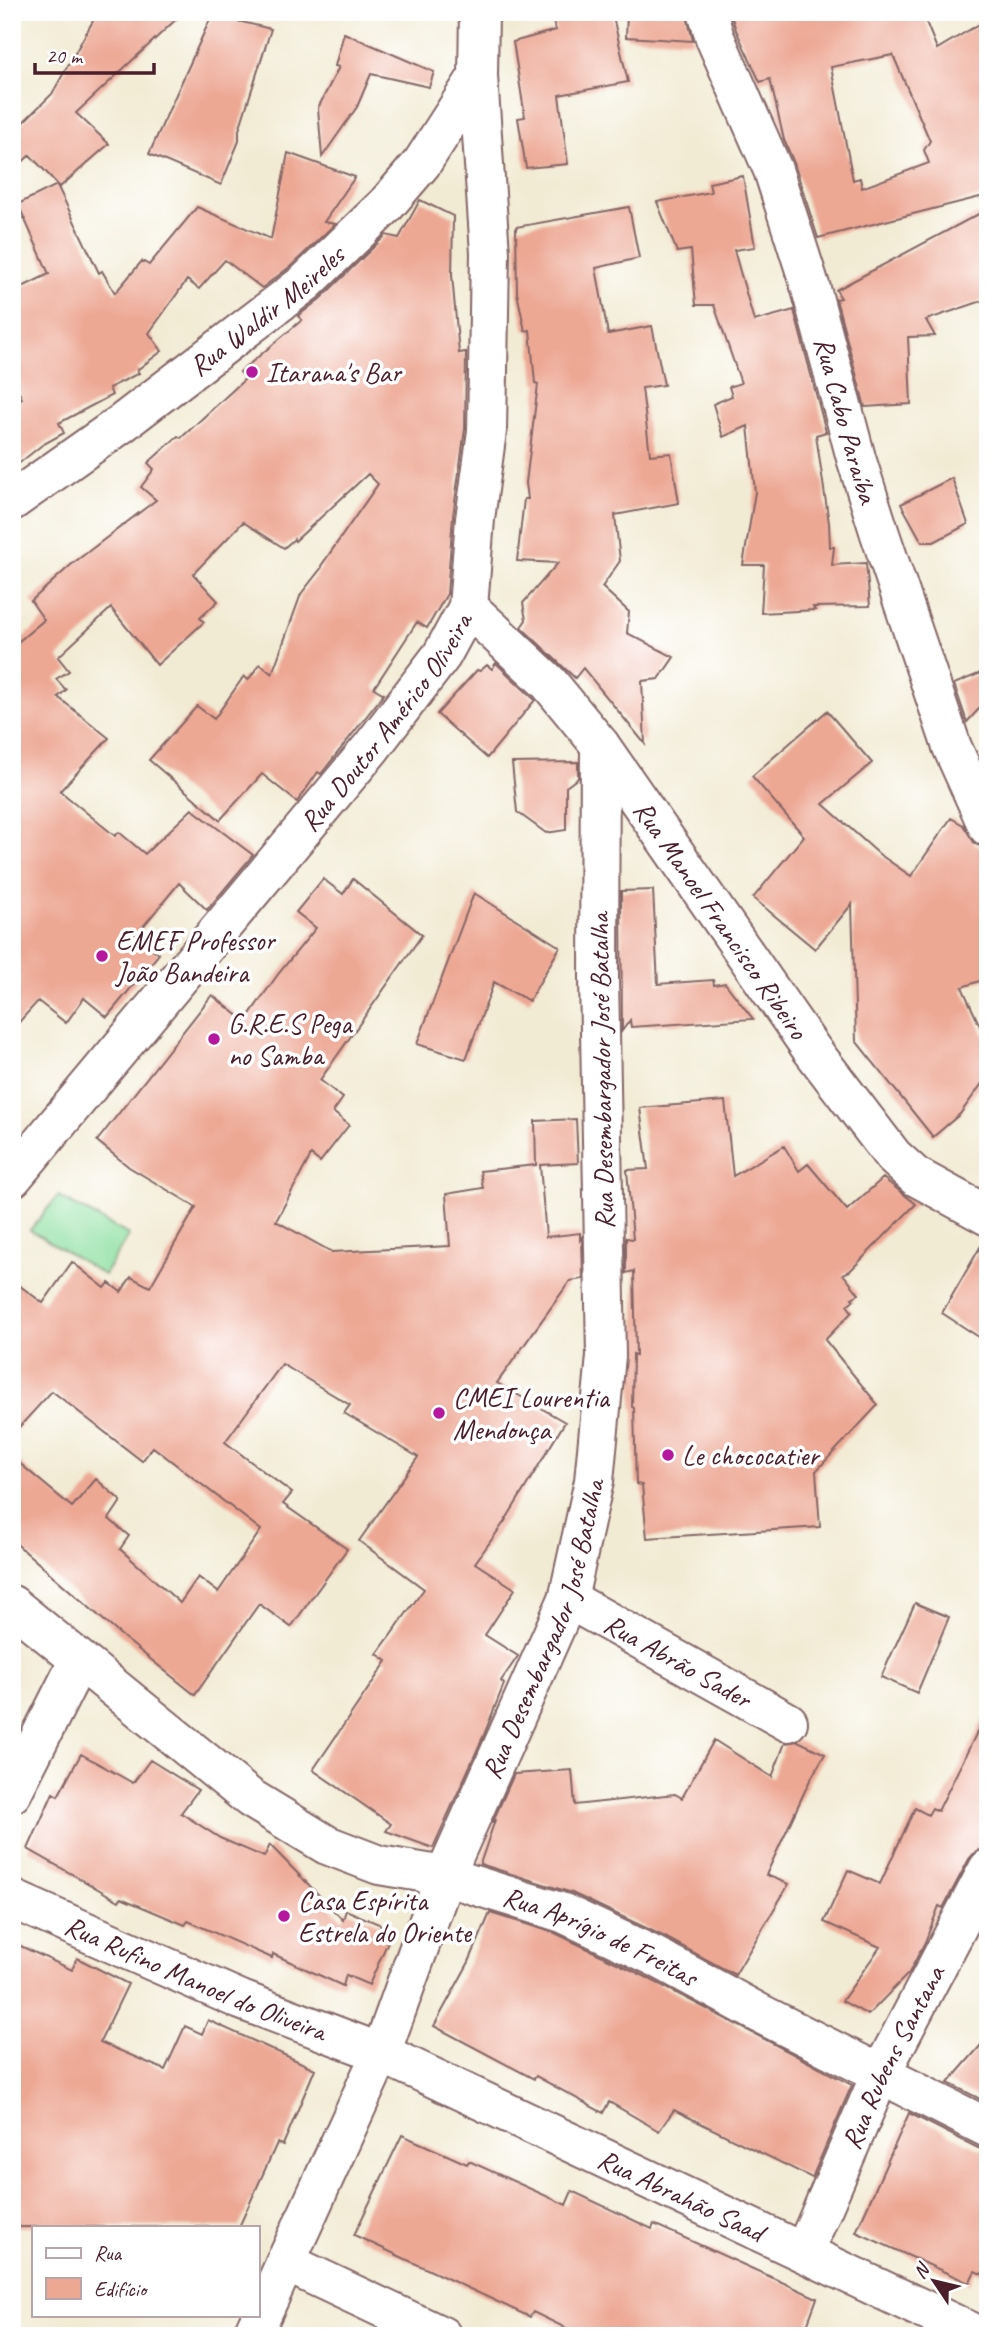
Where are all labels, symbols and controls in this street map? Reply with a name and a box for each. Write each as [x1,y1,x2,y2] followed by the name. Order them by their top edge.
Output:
[35,32,154,76] scale bar
[46,43,84,69] text: 20 m
[182,236,353,384] street label: Rua Waldir Meireles
[807,333,887,509] street label: Rua Cabo Paraíba
[266,355,403,390] place label: Itarana's Bar
[244,364,260,380] marker: Itarana's Bar
[292,605,481,838] street label: Rua Doutor Américo Oliveira
[626,794,817,1048] street label: Rua Manoel Francisco Ribeiro
[581,910,622,1229] street label: Rua Desembargador José Batalha
[114,923,276,990] place label: EMEF Professor João Bandeira
[94,948,110,964] marker: EMEF Professor João Bandeira
[228,1006,353,1073] place label: G.R.E.S Pega no Samba
[206,1031,222,1047] marker: G.R.E.S Pega no Samba
[453,1380,611,1447] place label: CMEI Lourentia Mendonça
[431,1405,447,1421] marker: CMEI Lourentia Mendonça
[682,1438,820,1473] place label: Le chococatier
[660,1447,676,1463] marker: Le chococatier
[473,1474,612,1784] street label: Rua Desembargador José Batalha
[598,1606,759,1717] street label: Rua Abrão Sader
[499,1878,706,1995] street label: Rua Aprígio de Freitas
[298,1883,473,1950] place label: Casa Espírita Estrela do Oriente
[59,1908,333,2050] street label: Rua Rufino Manoel do Oliveira
[276,1908,292,1924] marker: Casa Espírita Estrela do Oriente
[833,1958,953,2155] street label: Rua Rubens Santana
[592,2141,773,2251] street label: Rua Abrahão Saad
[32,2226,259,2316] legend
[94,2240,122,2266] text: Rua
[898,2246,968,2316] north arrow
[908,2257,936,2284] text: N
[94,2276,149,2302] text: Edifício

